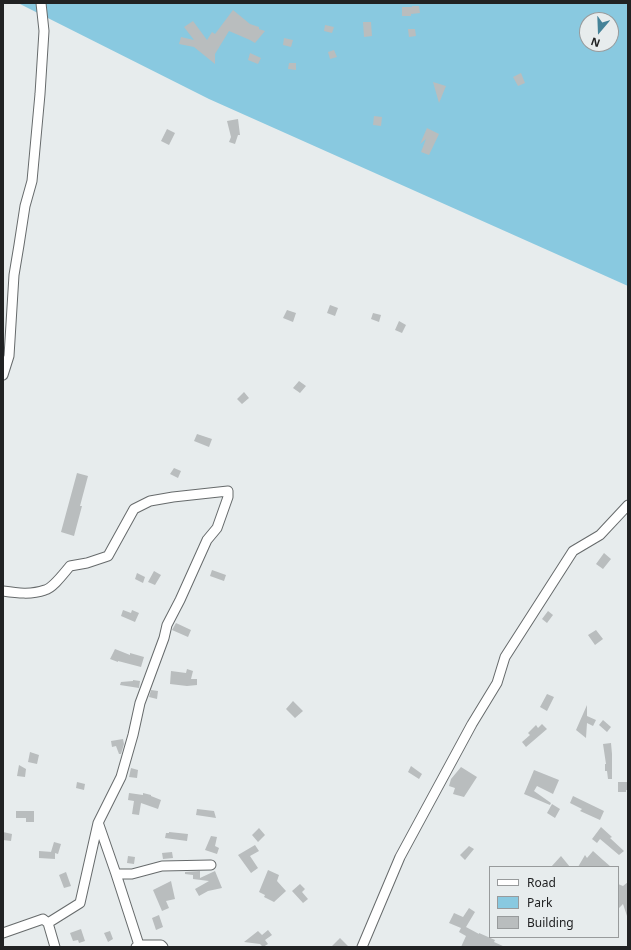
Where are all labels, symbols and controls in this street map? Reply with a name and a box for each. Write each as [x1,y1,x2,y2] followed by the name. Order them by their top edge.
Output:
[579,12,619,52] north arrow
[589,34,602,51] text: N
[489,866,619,938] legend
[527,874,556,891] text: Road
[527,894,552,911] text: Park
[527,914,574,931] text: Building

